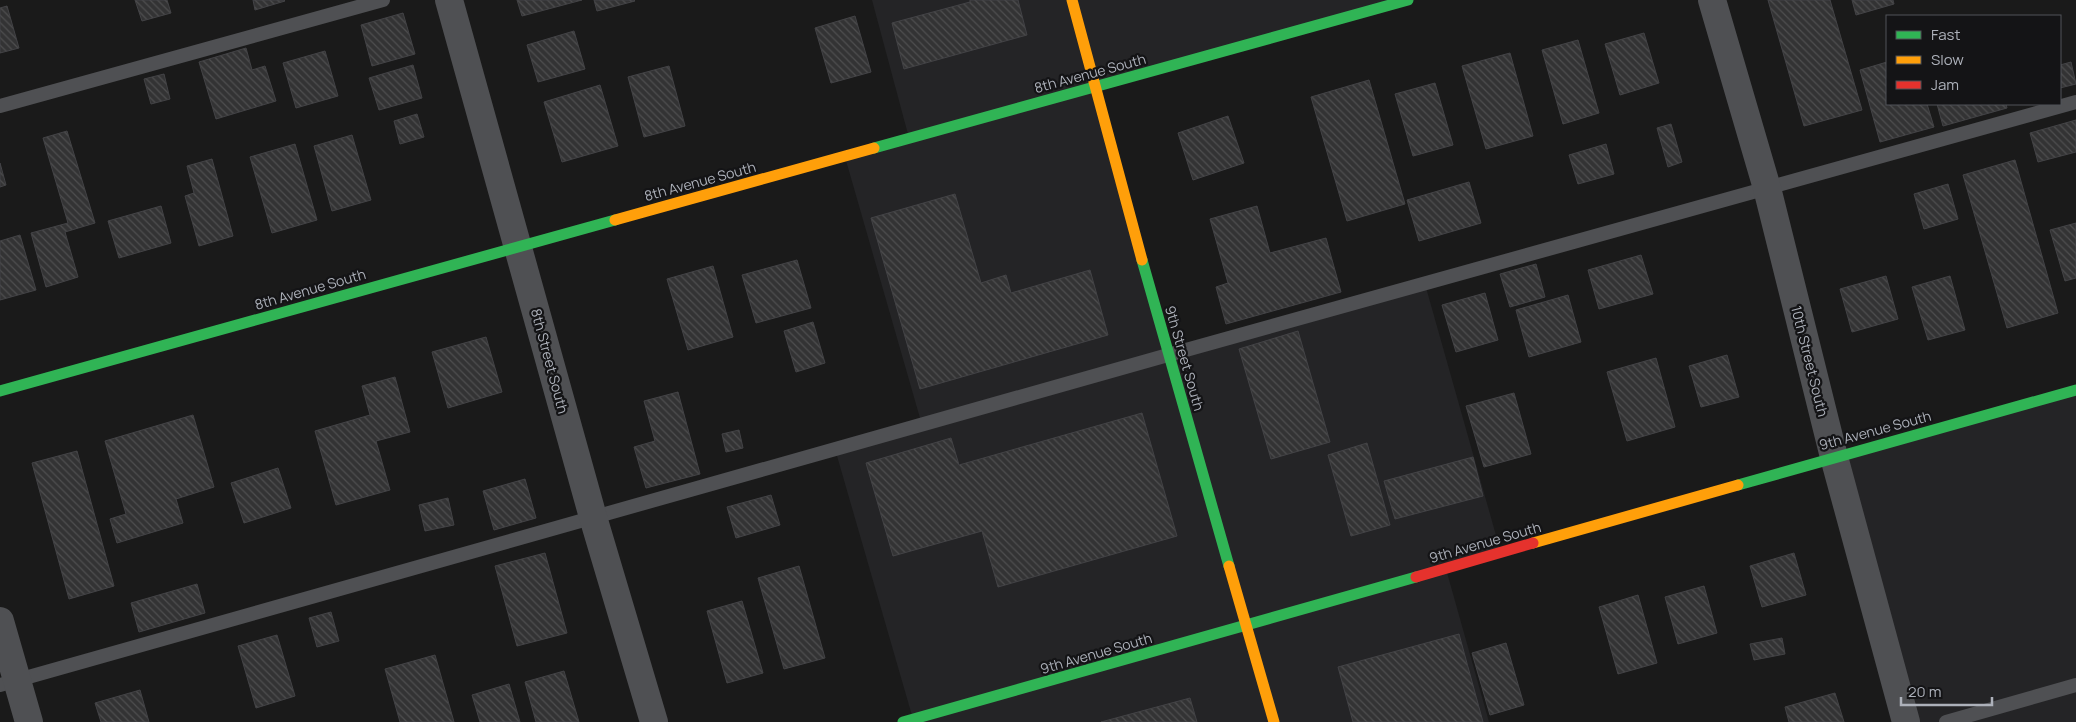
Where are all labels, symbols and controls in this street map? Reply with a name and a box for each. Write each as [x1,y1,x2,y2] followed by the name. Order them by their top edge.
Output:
[1886,15,2061,105] legend
[1931,24,1960,45] text: Fast
[1032,49,1148,97] street label: 8th Avenue South
[1931,49,1964,70] text: Slow
[1931,74,1959,95] text: Jam
[642,157,758,205] street label: 8th Avenue South
[252,264,368,314] street label: 8th Avenue South
[1161,303,1209,413] street label: 9th Street South
[1787,303,1833,419] street label: 10th Street South
[527,306,573,416] street label: 8th Street South
[1817,406,1933,454] street label: 9th Avenue South
[1427,517,1543,567] street label: 9th Avenue South
[1038,628,1154,678] street label: 9th Avenue South
[1901,674,1992,706] scale bar
[1908,681,1941,702] text: 20 m

